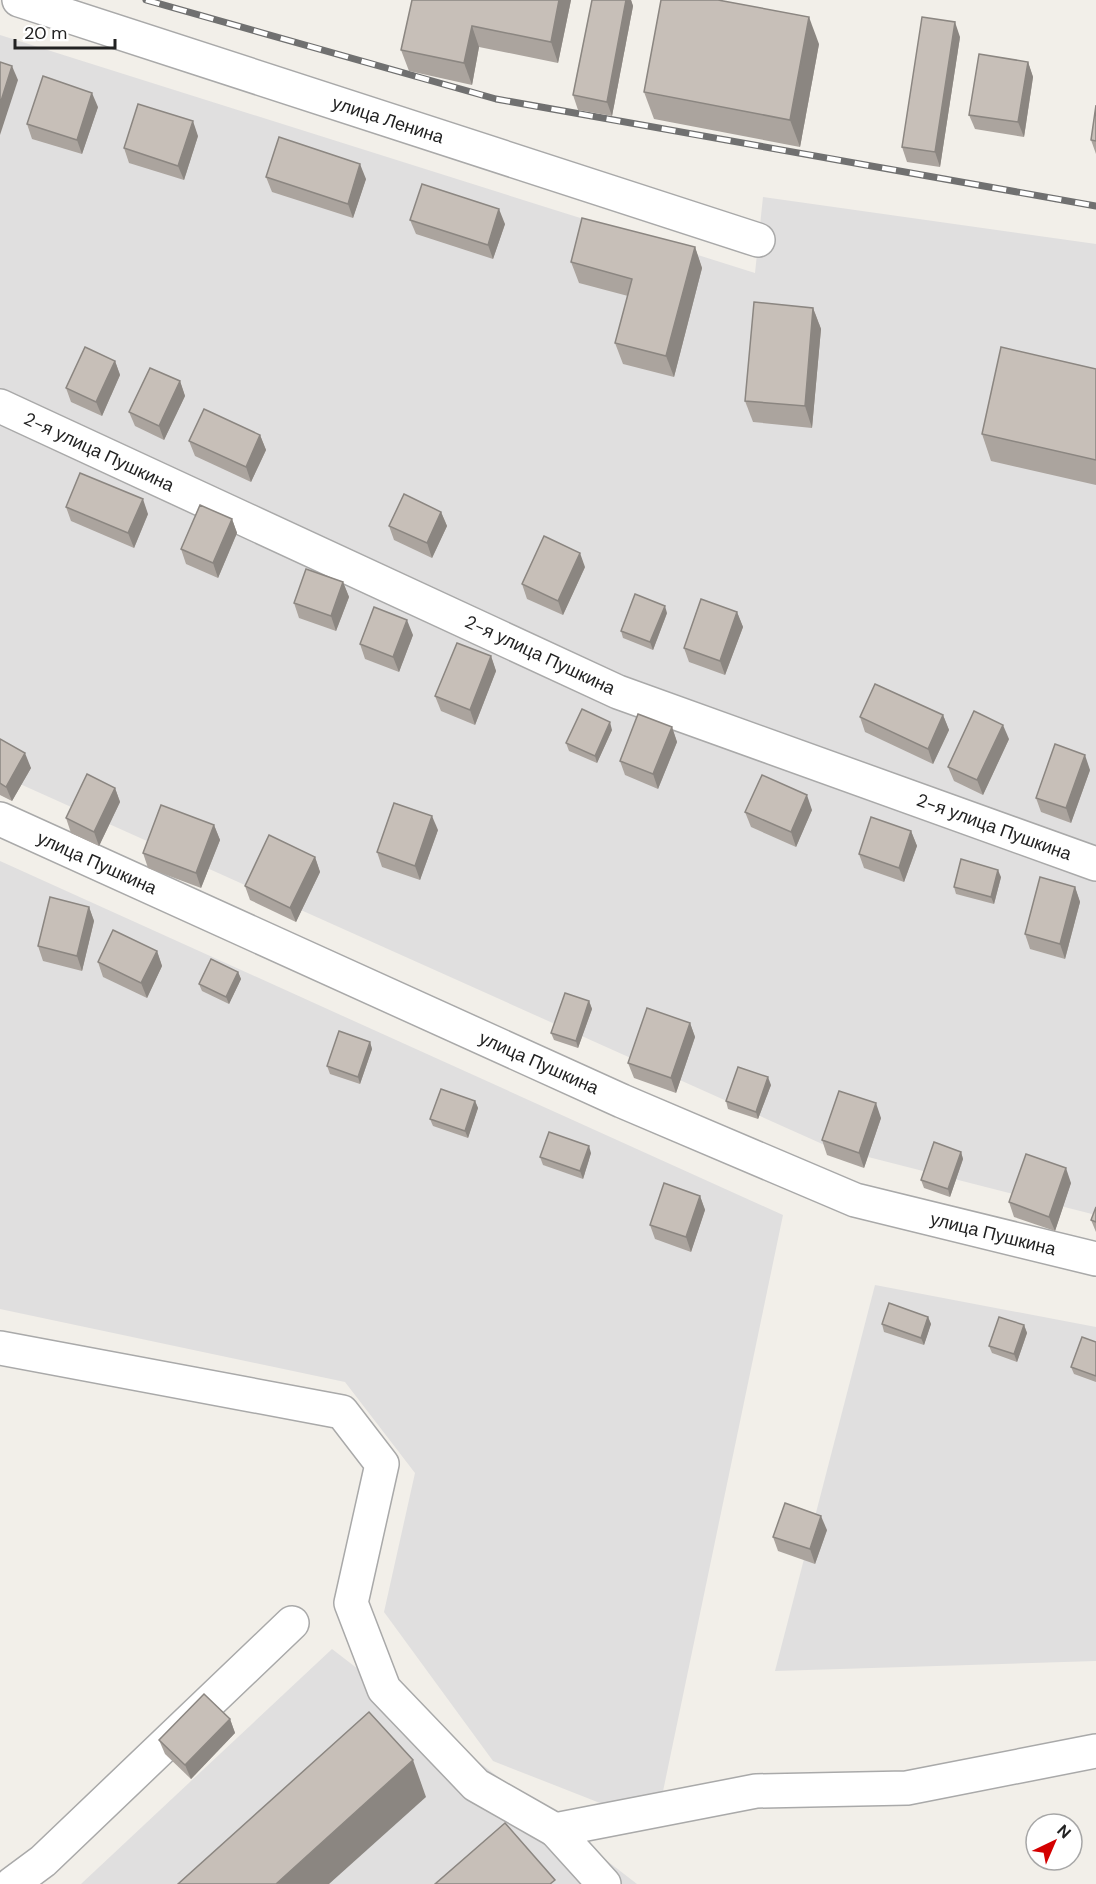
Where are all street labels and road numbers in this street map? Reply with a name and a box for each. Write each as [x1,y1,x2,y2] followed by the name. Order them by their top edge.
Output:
[329,91,448,150] street label: улица Ленина
[20,407,179,498] street label: 2-я улица Пушкина
[461,610,620,701] street label: 2-я улица Пушкина
[913,788,1076,867] street label: 2-я улица Пушкина
[33,826,161,901] street label: улица Пушкина
[475,1026,603,1101] street label: улица Пушкина
[928,1207,1059,1261] street label: улица Пушкина

